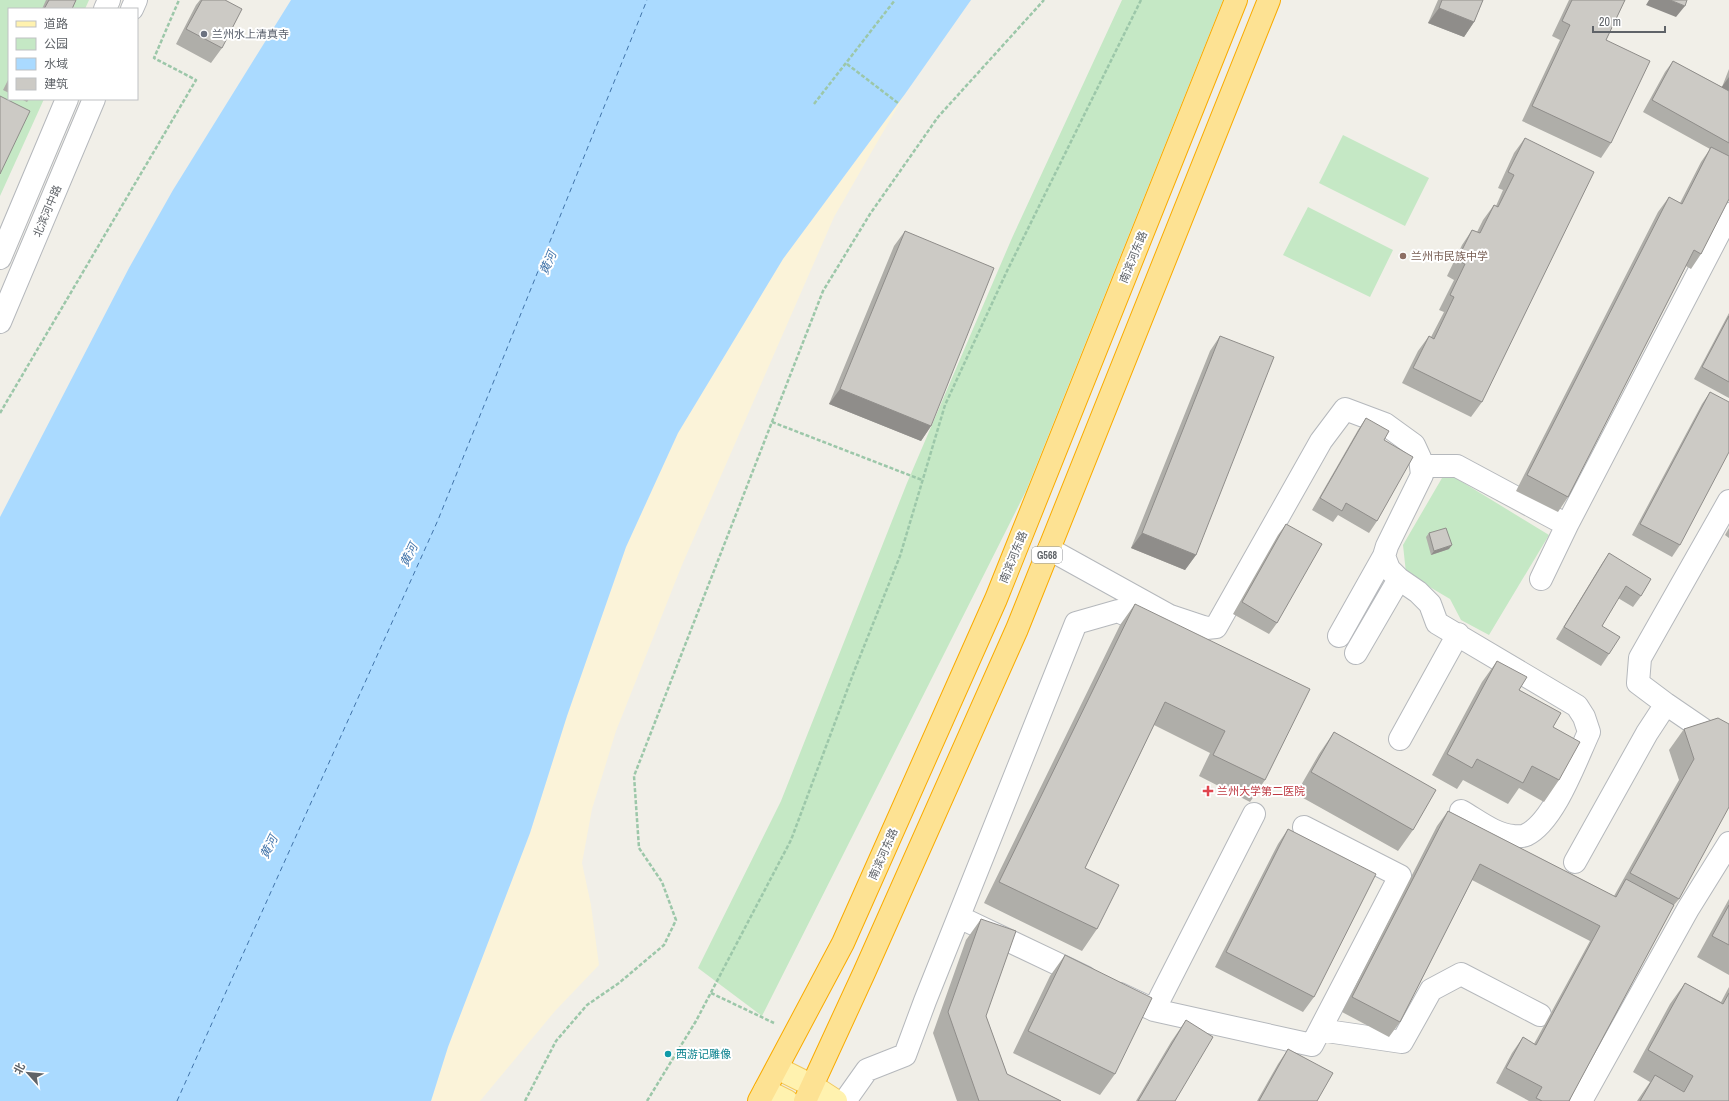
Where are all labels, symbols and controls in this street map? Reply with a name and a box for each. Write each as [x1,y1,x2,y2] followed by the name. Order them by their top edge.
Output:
[8,8,138,100] legend
[1593,8,1665,34] scale bar
[1599,14,1621,30] text: 20 m
[44,16,68,32] text: 道路
[212,27,289,41] place label: 兰州水上清真寺
[199,29,209,39] marker: 兰州水上清真寺
[44,36,68,52] text: 公园
[44,56,68,72] text: 水域
[44,76,68,92] text: 建筑
[30,183,64,239] street label: 北滨河中路
[1116,229,1150,285] street label: 南滨河东路
[536,247,561,277] water label: 黄河
[1411,249,1488,263] place label: 兰州市民族中学
[1398,251,1408,261] marker: 兰州市民族中学
[996,529,1030,585] street label: 南滨河东路
[397,539,422,569] water label: 黄河
[1032,547,1062,563] road number: G568
[1217,784,1305,798] place label: 兰州大学第二医院
[1202,785,1214,797] marker: 兰州大学第二医院
[865,826,901,882] street label: 南滨河东路
[257,831,282,861] water label: 黄河
[676,1047,731,1061] place label: 西游记雕像
[663,1049,673,1059] marker: 西游记雕像
[8,1053,48,1093] north arrow
[10,1060,28,1077] text: 北

